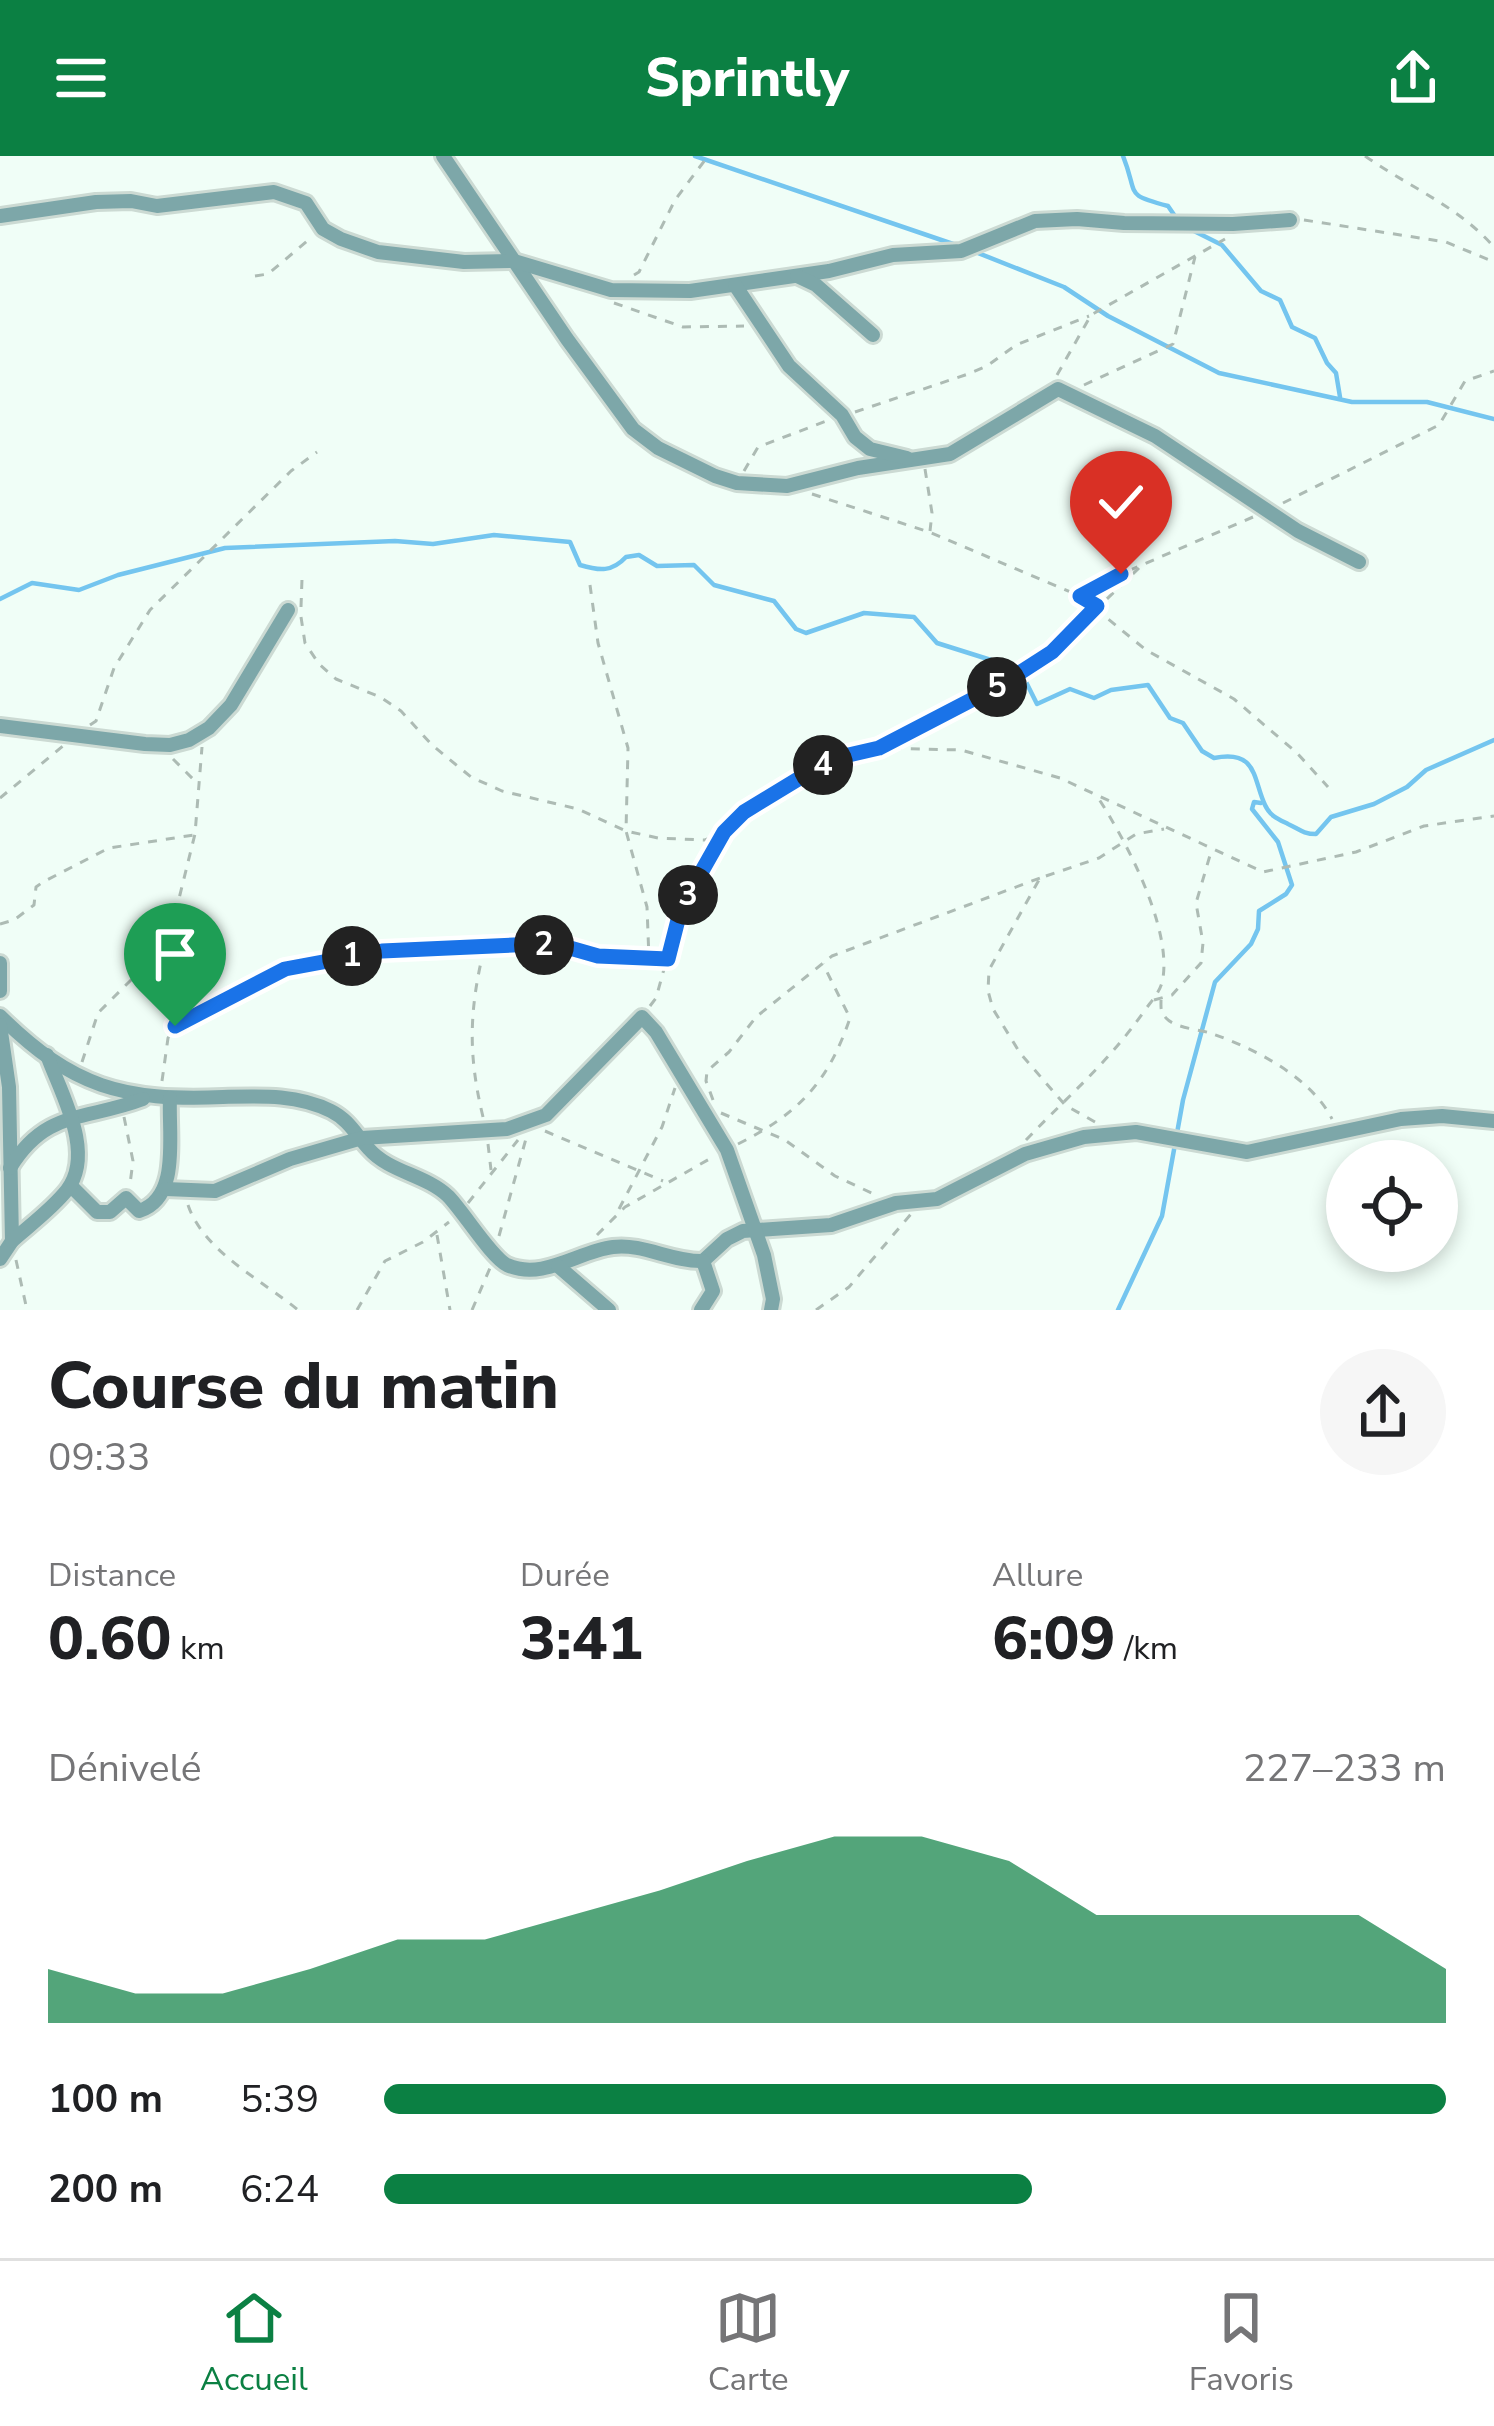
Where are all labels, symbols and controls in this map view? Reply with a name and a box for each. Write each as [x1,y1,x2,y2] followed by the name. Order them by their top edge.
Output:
[645,41,849,115] text: Sprintly
[48,45,114,111] icon: menu
[1380,45,1446,111] icon: share
[1070,451,1172,574] pin
[1088,469,1154,535] icon: check
[967,657,1027,717] pin: 5
[987,664,1007,709] text: 5
[793,735,853,795] pin: 4
[813,742,833,787] text: 4
[658,865,718,925] pin: 3
[678,872,698,917] text: 3
[124,903,226,1026] pin
[514,915,574,975] pin: 2
[142,921,208,987] icon: arrive
[534,922,554,967] text: 2
[322,926,382,986] pin: 1
[342,933,362,978] text: 1
[1326,1140,1458,1272] map controls
[1326,1140,1458,1272] button: locate
[48,1341,559,1431] text: Course du matin
[1320,1349,1446,1475] button: share
[48,1431,151,1484] text: 09:33
[48,1553,176,1598] text: Distance
[520,1553,610,1598] text: Durée
[992,1553,1083,1598] text: Allure
[48,1598,172,1680] text: 0.60
[520,1598,644,1680] text: 3:41
[992,1598,1116,1680] text: 6:09
[172,1626,225,1671] text: km
[1116,1626,1178,1671] text: /km
[48,1742,202,1795] text: Dénivelé
[1243,1742,1446,1795] text: 227–233 m
[48,2073,163,2126] text: 100 m
[240,2073,319,2126] text: 5:39
[48,2163,163,2216] text: 200 m
[240,2163,319,2216] text: 6:24
[200,2285,308,2402] tab: Accueil
[708,2285,789,2402] tab: Carte
[1189,2285,1294,2402] tab: Favoris

